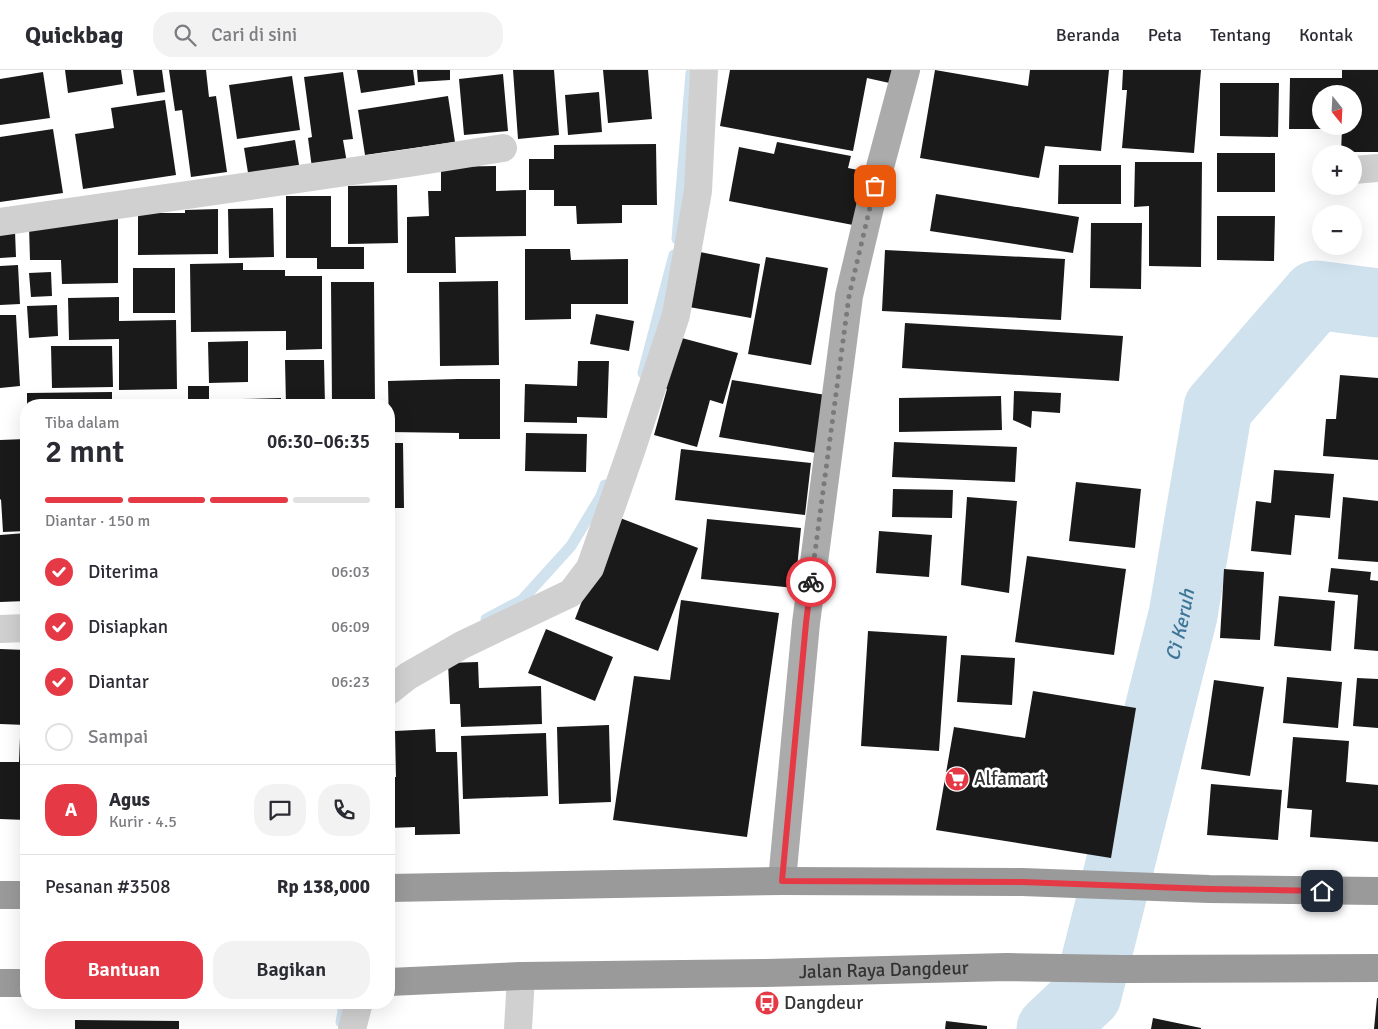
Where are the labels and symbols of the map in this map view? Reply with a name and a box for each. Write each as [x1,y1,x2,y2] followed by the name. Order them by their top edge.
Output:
[1312,85,1362,135] north arrow
[854,165,896,207] pin
[786,557,836,607] courier
[1159,586,1200,663] water label: Ci Keruh
[944,766,970,792] supermarket icon: Alfamart
[974,767,1046,791] place label: Alfamart
[1301,870,1343,912] pin
[799,956,969,984] street label: Jalan Raya Dangdeur
[754,990,780,1016] bus stop icon: Dangdeur
[784,991,863,1015] place label: Dangdeur

